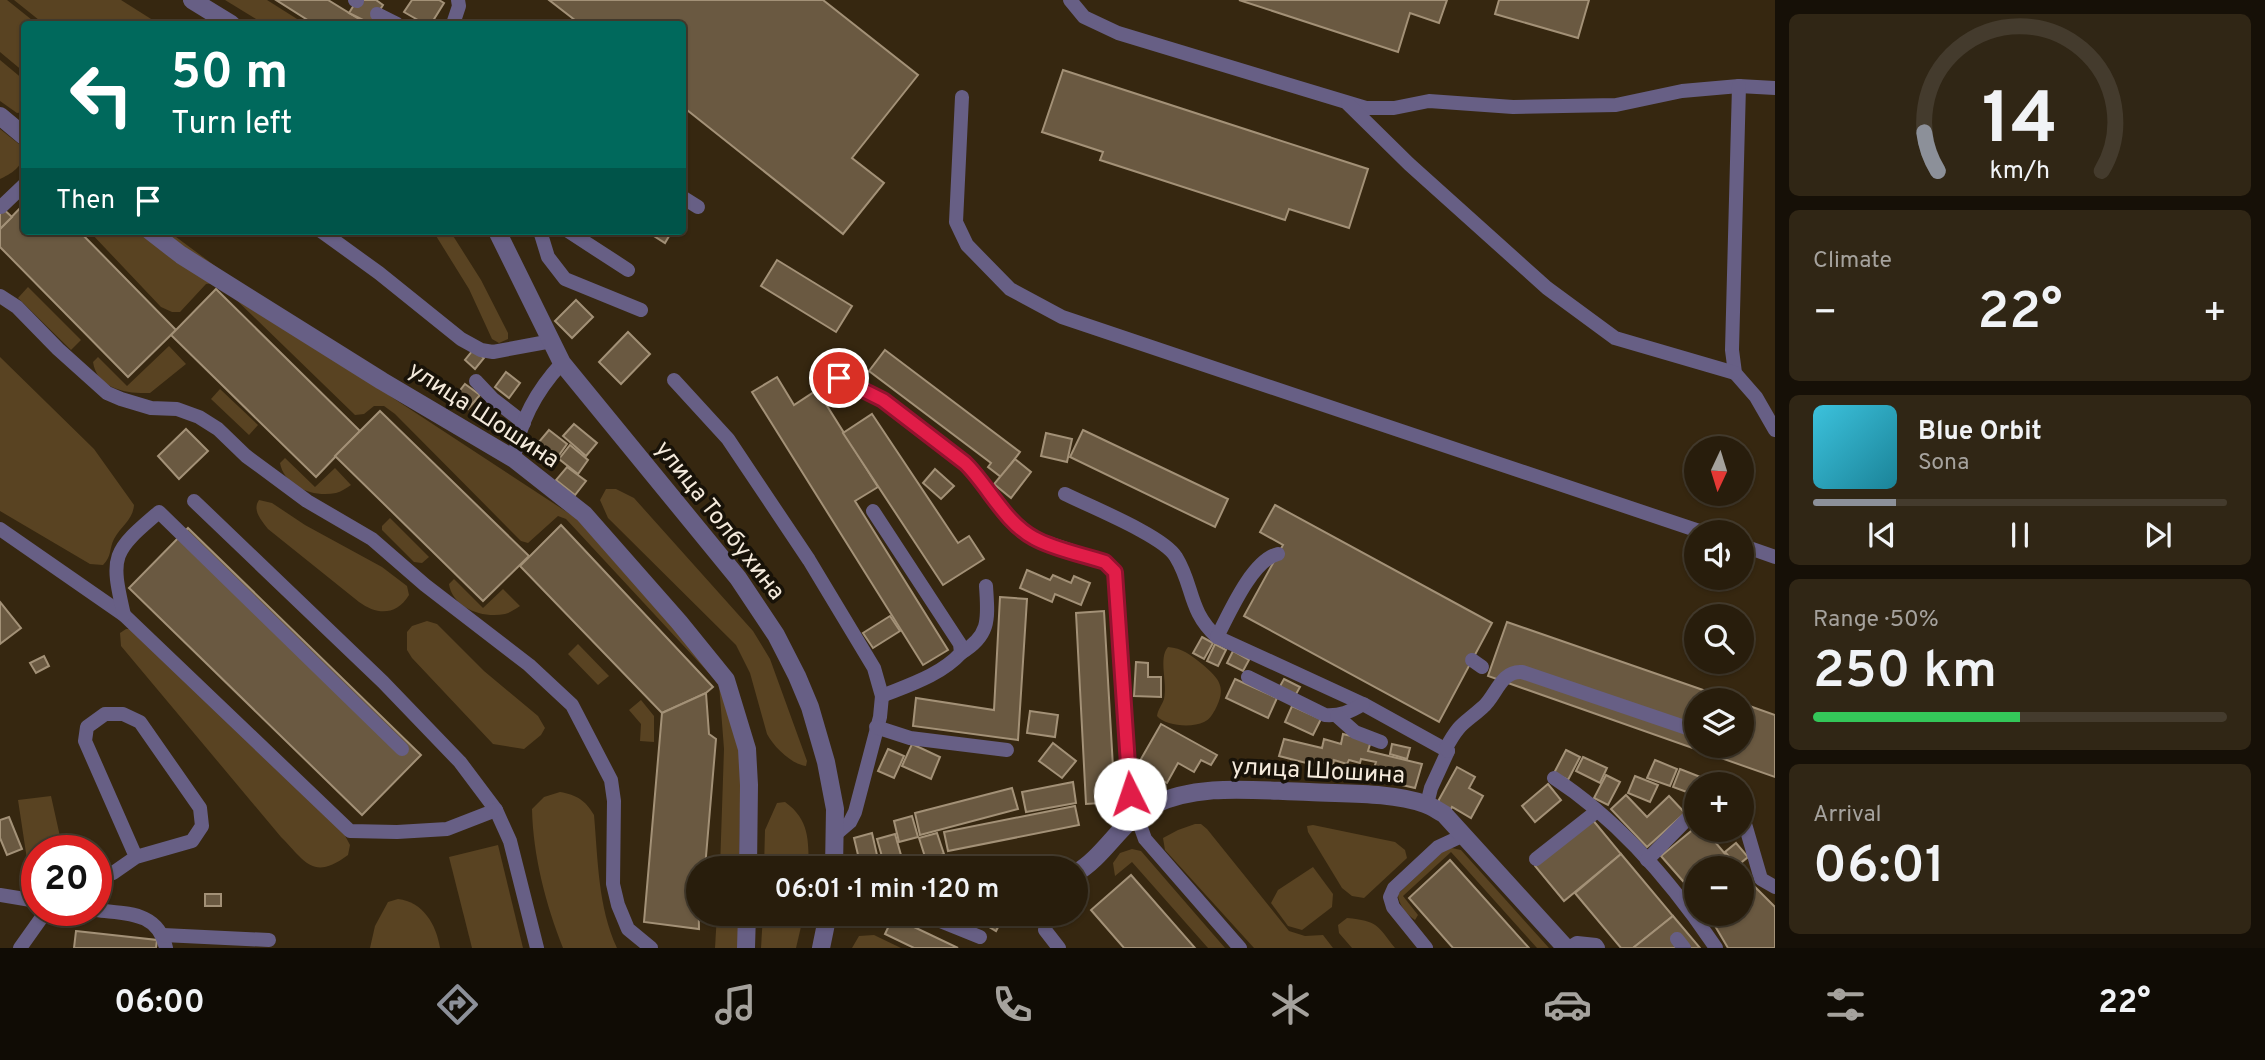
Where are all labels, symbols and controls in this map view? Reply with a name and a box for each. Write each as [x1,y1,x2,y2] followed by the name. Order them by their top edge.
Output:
[171,44,288,106] text: 50 m
[56,49,147,140] icon: left
[1982,77,2058,169] text: 14
[171,105,292,145] text: Turn left
[1990,156,2050,188] text: km/h
[129,182,167,220] icon: arrive
[56,185,115,218] text: Then
[1813,247,1892,276] text: Climate
[1977,281,2063,347] text: 22°
[1813,290,1838,339] text: −
[2202,290,2227,339] text: +
[809,348,869,408] pin
[402,356,564,476] street label: улица Шошина
[820,359,858,397] icon: arrive
[1918,416,2042,449] text: Blue Orbit
[647,435,791,607] street label: улица Толбухина
[1684,436,1754,506] north arrow
[1684,436,1754,926] map controls
[1918,449,1969,478] text: Sona
[1863,516,1901,554] icon: previous
[2001,516,2039,554] icon: pause
[2139,516,2177,554] icon: next
[1684,520,1754,590] button: sound
[1684,604,1754,674] button: search
[1813,606,1939,635] text: Range · 50%
[1813,640,1997,706] text: 250 km
[1684,688,1754,758] button: layers
[1230,752,1406,792] street label: улица Шошина
[1093,757,1167,831] position arrow
[1684,772,1754,842] button: +
[1813,801,1882,830] text: Arrival
[21,835,112,926] speed limit sign: 20
[1813,835,1945,901] text: 06:01
[1684,856,1754,926] button: −
[775,874,999,907] text: 06:01 · 1 min · 120 m
[433,980,482,1029] icon: directions
[711,980,760,1029] icon: music
[988,980,1037,1029] icon: phone
[1266,980,1315,1029] icon: climate
[1543,980,1592,1029] icon: car
[1821,980,1870,1029] icon: filters
[114,984,205,1024] text: 06:00
[2098,984,2151,1024] text: 22°

